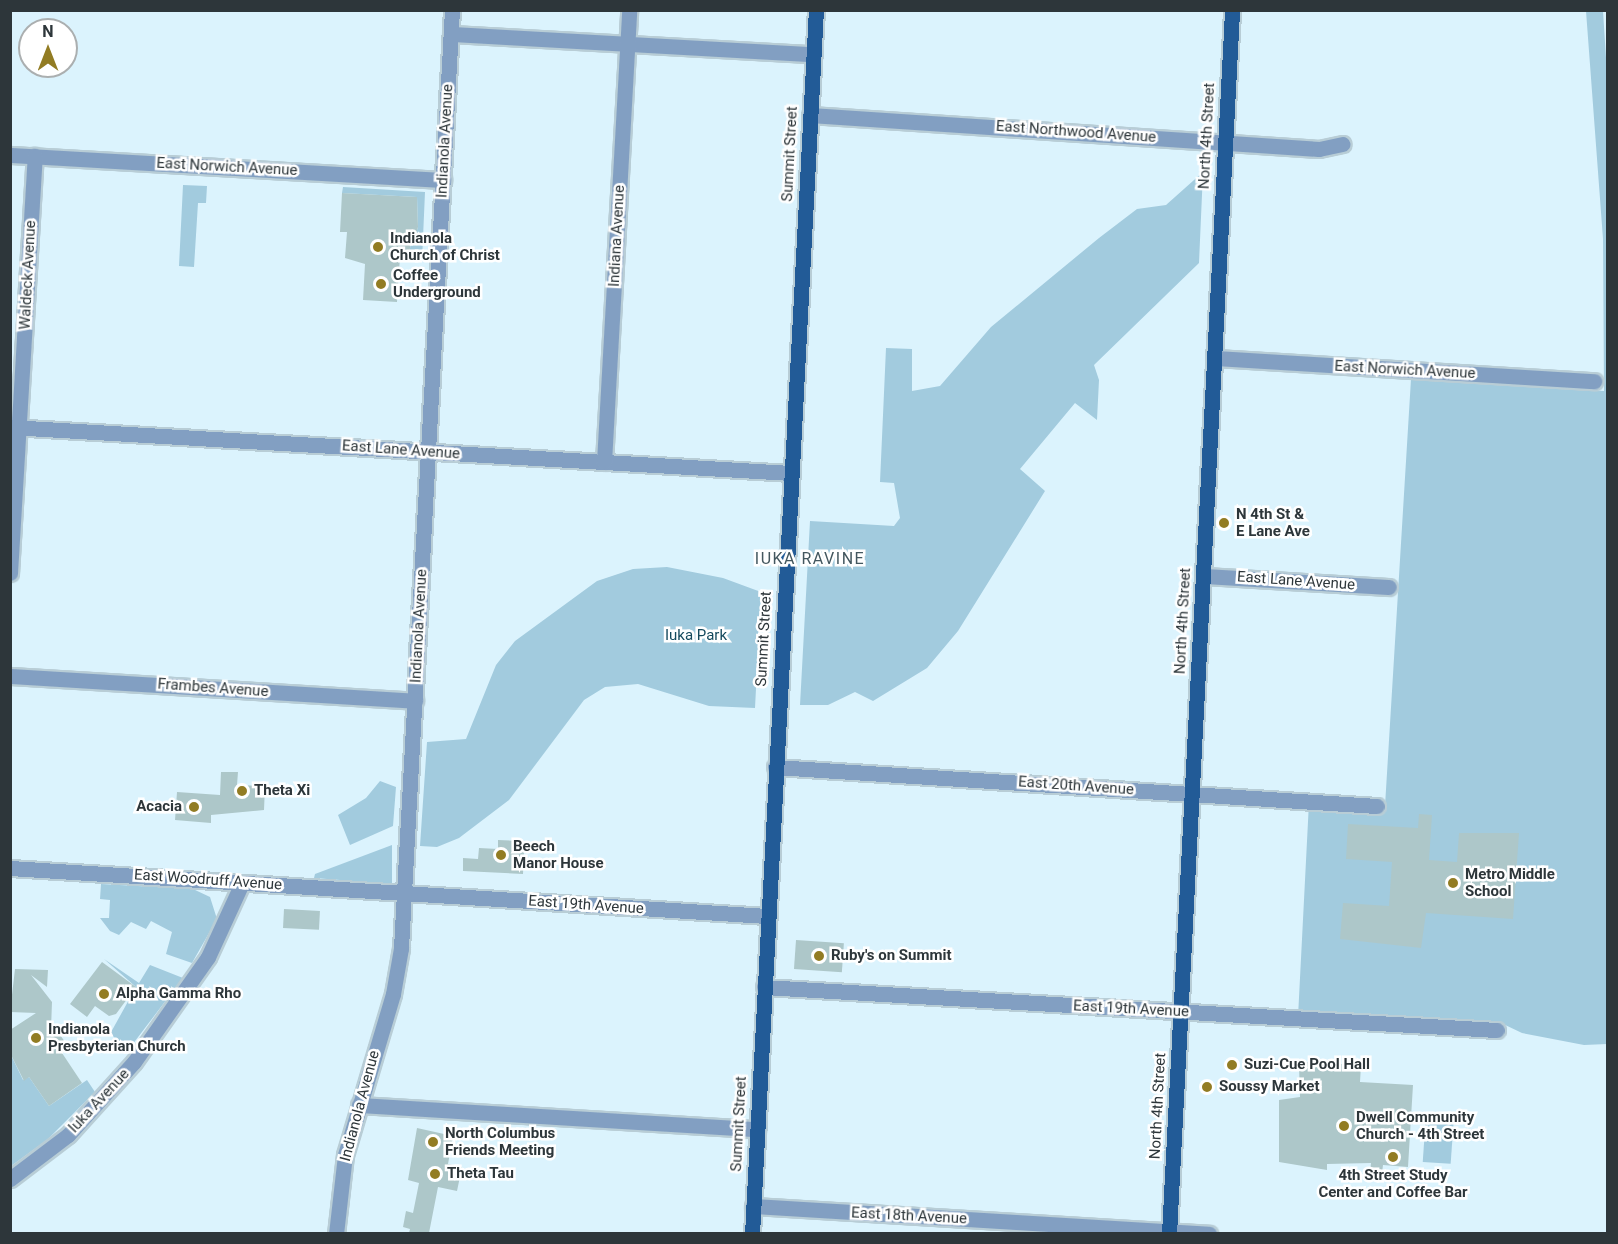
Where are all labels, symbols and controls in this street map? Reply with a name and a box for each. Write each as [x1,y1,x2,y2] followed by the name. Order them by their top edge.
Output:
[18,18,78,78] north arrow
[42,22,54,41] text: N
[1195,82,1219,190] street label: North 4th Street
[433,84,457,198] street label: Indianola Avenue
[779,106,801,202] street label: Summit Street
[995,117,1157,147] street label: East Northwood Avenue
[156,154,298,180] street label: East Norwich Avenue
[605,185,629,287] street label: Indiana Avenue
[16,220,40,330] street label: Waldeck Avenue
[390,229,500,264] place label: Indianola Church of Christ
[371,240,385,254] marker: Indianola Church of Christ
[393,266,481,301] place label: Coffee Underground
[374,277,388,291] marker: Coffee Underground
[1334,357,1476,383] street label: East Norwich Avenue
[341,437,461,463] street label: East Lane Avenue
[1236,505,1310,540] place label: N 4th St & E Lane Ave
[1217,516,1231,530] marker: N 4th St & E Lane Ave
[755,549,865,569] district label: IUKA RAVINE
[1171,567,1195,675] street label: North 4th Street
[1236,568,1356,594] street label: East Lane Avenue
[407,569,431,683] street label: Indianola Avenue
[753,591,775,687] street label: Summit Street
[665,627,727,645] park label: Iuka Park
[157,675,269,701] street label: Frambes Avenue
[1018,773,1134,799] street label: East 20th Avenue
[254,782,310,800] place label: Theta Xi
[235,784,249,798] marker: Theta Xi
[136,798,182,816] place label: Acacia
[187,800,201,814] marker: Acacia
[513,837,604,872] place label: Beech Manor House
[494,848,508,862] marker: Beech Manor House
[1465,865,1555,900] place label: Metro Middle School
[133,866,283,894] street label: East Woodruff Avenue
[1446,876,1460,890] marker: Metro Middle School
[528,892,644,918] street label: East 19th Avenue
[831,947,952,965] place label: Ruby's on Summit
[812,949,826,963] marker: Ruby's on Summit
[116,985,241,1003] place label: Alpha Gamma Rho
[97,987,111,1001] marker: Alpha Gamma Rho
[1073,997,1189,1021] street label: East 19th Avenue
[48,1020,186,1055] place label: Indianola Presbyterian Church
[29,1031,43,1045] marker: Indianola Presbyterian Church
[337,1049,383,1163] street label: Indianola Avenue
[1146,1052,1170,1160] street label: North 4th Street
[1244,1056,1370,1074] place label: Suzi-Cue Pool Hall
[1225,1058,1239,1072] marker: Suzi-Cue Pool Hall
[65,1065,133,1137] street label: Iuka Avenue
[728,1076,750,1172] street label: Summit Street
[1219,1078,1319,1096] place label: Soussy Market
[1200,1080,1214,1094] marker: Soussy Market
[1356,1108,1484,1143] place label: Dwell Community Church - 4th Street
[1337,1119,1351,1133] marker: Dwell Community Church - 4th Street
[445,1124,555,1159] place label: North Columbus Friends Meeting
[426,1135,440,1149] marker: North Columbus Friends Meeting
[1386,1150,1400,1164] marker: 4th Street Study Center and Coffee Bar
[447,1165,514,1183] place label: Theta Tau
[1318,1166,1468,1201] place label: 4th Street Study Center and Coffee Bar
[428,1167,442,1181] marker: Theta Tau
[851,1204,967,1228] street label: East 18th Avenue

